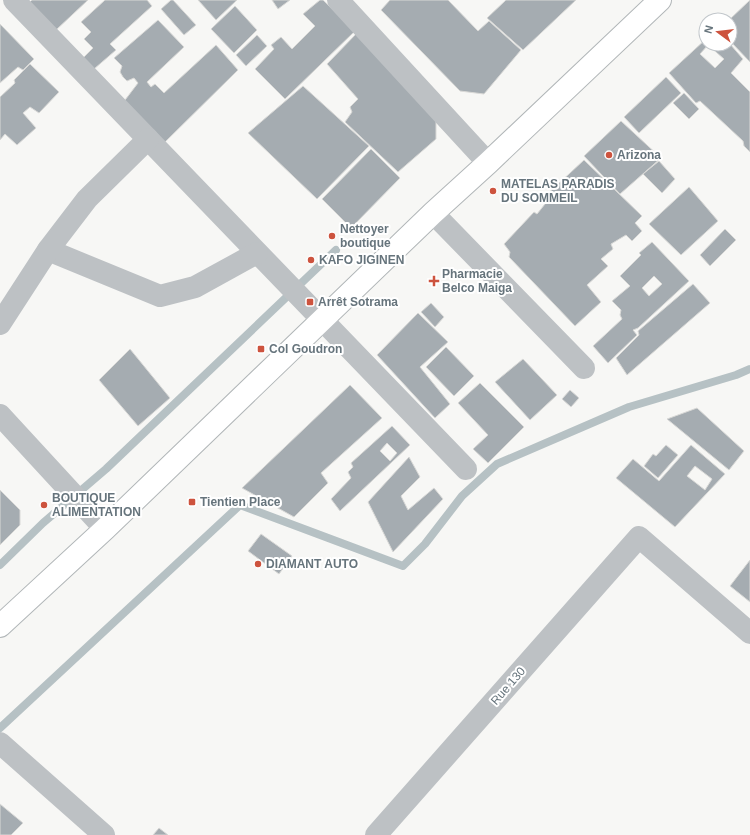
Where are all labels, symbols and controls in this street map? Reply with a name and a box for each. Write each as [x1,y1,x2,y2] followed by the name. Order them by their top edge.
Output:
[698,12,738,52] north arrow
[702,24,715,35] text: N
[617,148,661,162] place label: Arizona
[604,150,614,160] marker: Arizona
[501,177,615,205] place label: MATELAS PARADIS DU SOMMEIL
[488,186,498,196] marker: MATELAS PARADIS DU SOMMEIL
[340,222,391,250] place label: Nettoyer boutique
[327,231,337,241] marker: Nettoyer boutique
[319,253,404,267] place label: KAFO JIGINEN
[306,255,316,265] marker: KAFO JIGINEN
[442,267,512,295] place label: Pharmacie Belco Maiga
[429,276,439,286] marker: Pharmacie Belco Maiga
[318,295,398,309] place label: Arrêt Sotrama
[305,297,315,307] marker: Arrêt Sotrama
[269,342,342,356] place label: Col Goudron
[256,344,266,354] marker: Col Goudron
[52,491,141,519] place label: BOUTIQUE ALIMENTATION
[200,495,281,509] place label: Tientien Place
[187,497,197,507] marker: Tientien Place
[39,500,49,510] marker: BOUTIQUE ALIMENTATION
[266,557,358,571] place label: DIAMANT AUTO
[253,559,263,569] marker: DIAMANT AUTO
[488,664,528,708] street label: Rue 130

